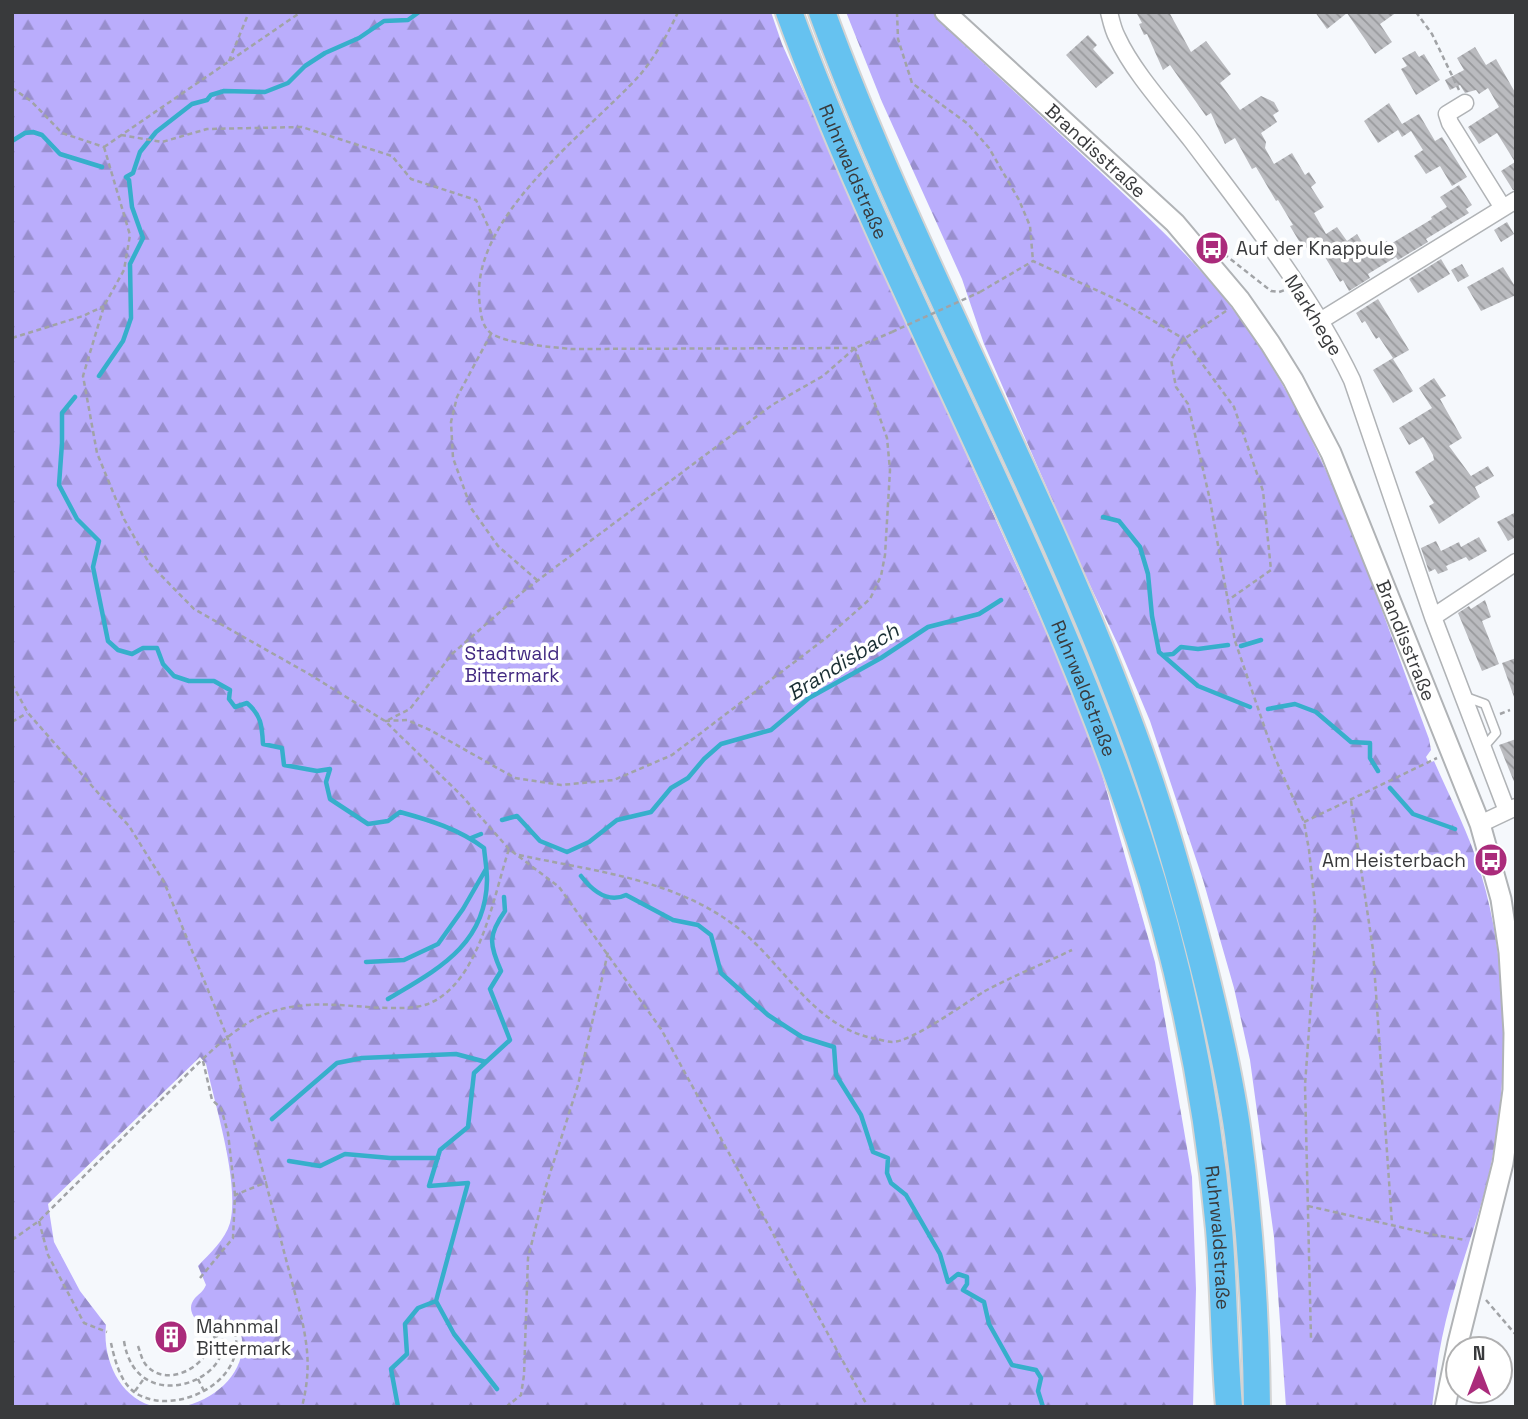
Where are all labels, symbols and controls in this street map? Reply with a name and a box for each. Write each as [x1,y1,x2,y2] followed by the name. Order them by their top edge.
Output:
[1040,98,1151,204] street label: Brandisstraße
[813,100,893,243] street label: Ruhrwaldstraße
[1193,229,1231,267] bus stop icon: Auf der Knappule
[1236,236,1395,261] place label: Auf der Knappule
[1279,270,1348,361] street label: Markhege
[1370,576,1441,705] street label: Brandisstraße
[782,616,905,707] water label: Brandisbach
[1045,616,1122,760] street label: Ruhrwaldstraße
[464,641,560,688] park label: Stadtwald Bittermark
[1472,841,1510,879] bus stop icon: Am Heisterbach
[1322,848,1466,873] place label: Am Heisterbach
[1199,1164,1236,1310] street label: Ruhrwaldstraße
[196,1314,291,1361] place label: Mahnmal Bittermark
[152,1318,190,1356] building icon: Mahnmal Bittermark
[1444,1335,1514,1405] north arrow
[1473,1341,1485,1366] text: N

